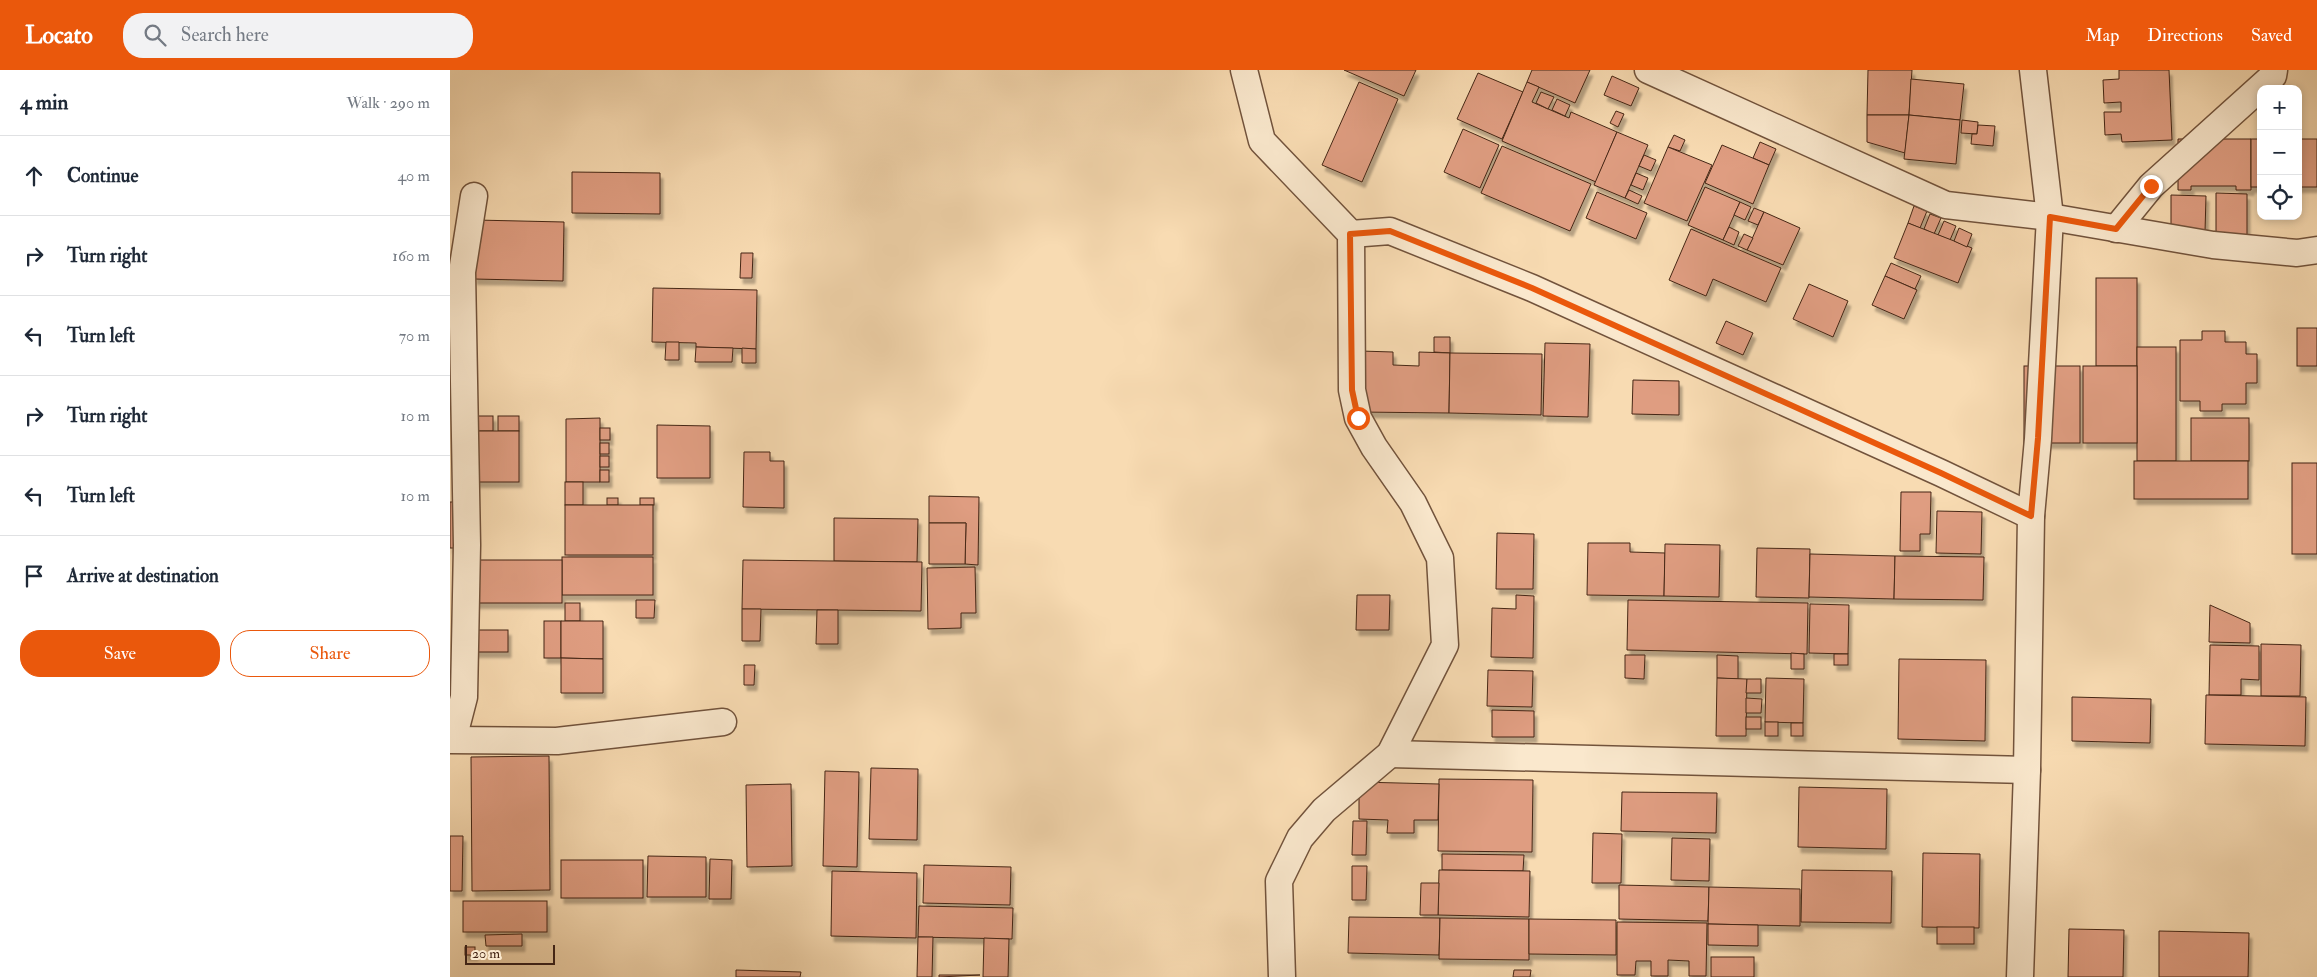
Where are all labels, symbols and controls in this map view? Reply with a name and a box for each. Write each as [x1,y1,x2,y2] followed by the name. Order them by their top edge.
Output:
[123,13,473,58] search box
[25,20,93,51] text: Locato
[141,21,169,49] icon: search
[181,23,269,47] text: Search here
[2086,24,2119,47] text: Map
[2147,24,2223,47] text: Directions
[2251,24,2292,47] text: Saved
[2257,85,2302,220] map controls
[2257,85,2302,130] button: +
[20,89,68,116] text: 4 min
[347,93,430,113] text: Walk · 290 m
[2257,130,2302,175] button: −
[20,162,48,190] icon: ahead
[67,164,138,188] text: Continue
[397,166,430,186] text: 40 m
[2140,175,2163,198] route end
[2257,175,2302,220] button: locate
[20,242,48,270] icon: right
[67,244,147,268] text: Turn right
[392,246,430,266] text: 160 m
[20,322,48,350] icon: left
[67,324,135,348] text: Turn left
[399,326,430,346] text: 70 m
[20,402,48,430] icon: right
[67,404,147,428] text: Turn right
[400,406,430,426] text: 10 m
[1347,407,1370,430] route start
[20,482,48,510] icon: left
[67,484,135,508] text: Turn left
[400,486,430,506] text: 10 m
[20,562,48,590] icon: arrive
[67,564,219,588] text: Arrive at destination
[20,630,220,677] button: Save
[230,630,430,677] button: Share
[465,942,555,965] scale bar
[472,945,500,962] text: 20 m

